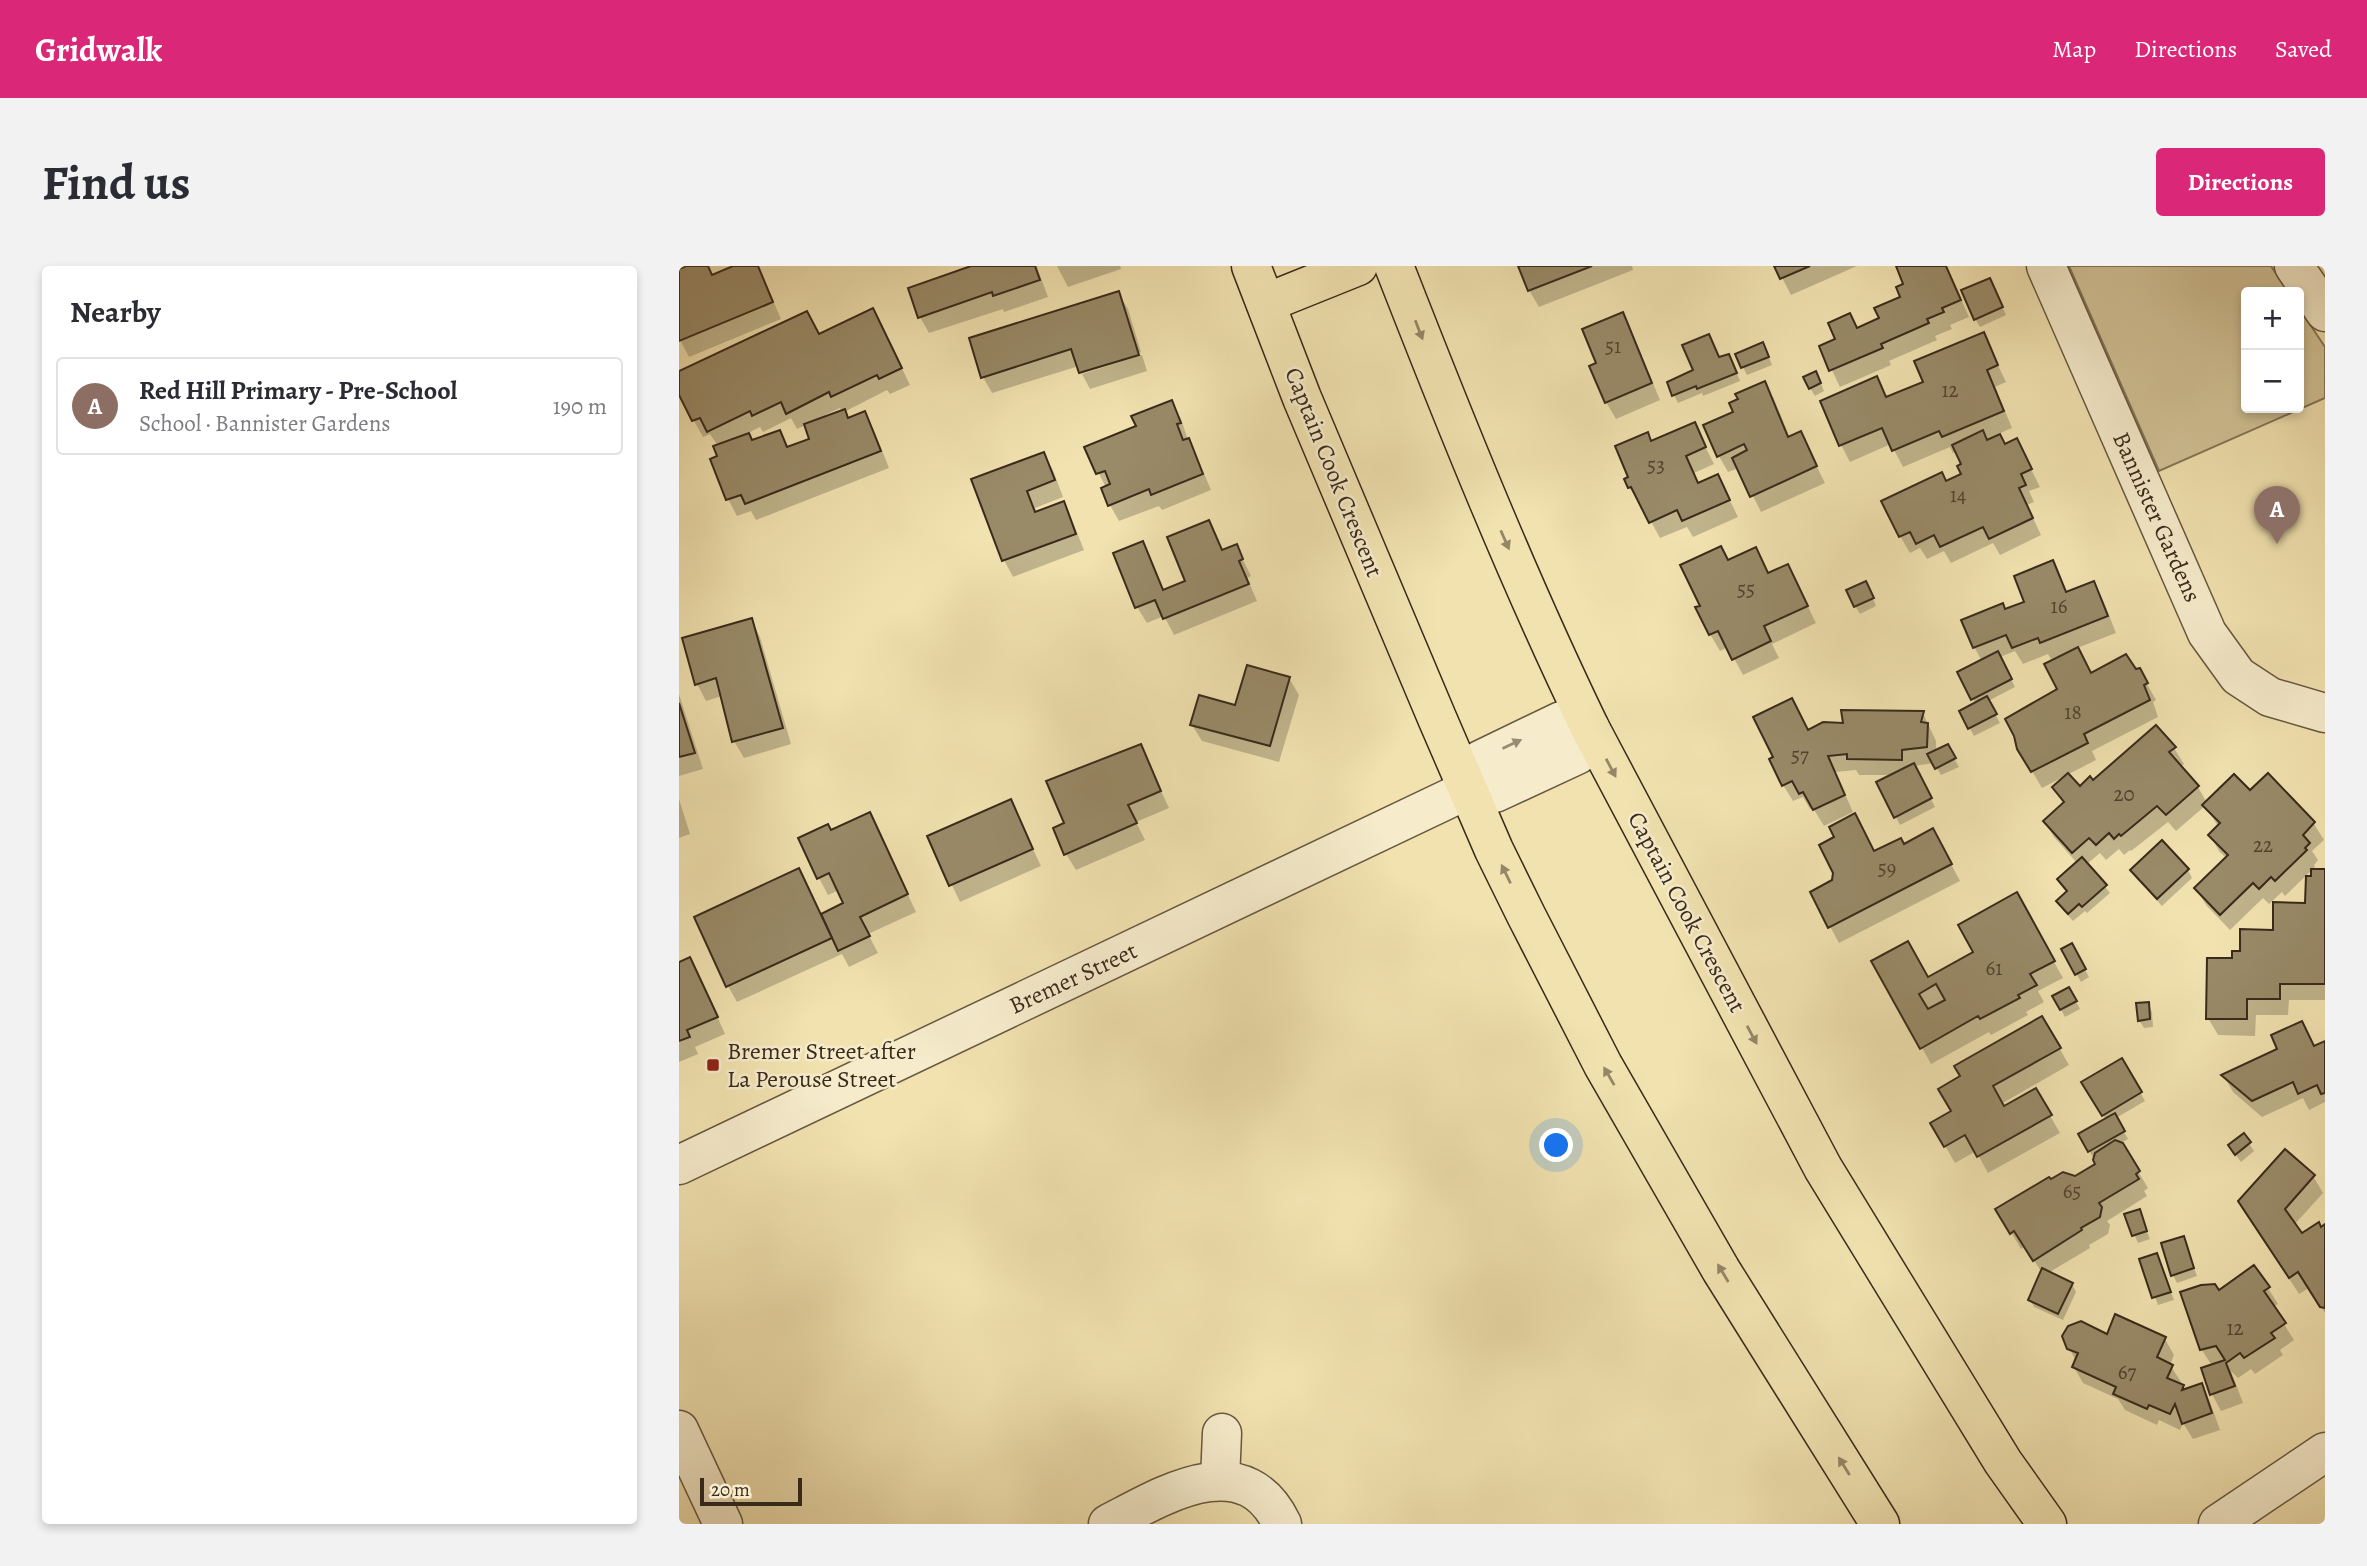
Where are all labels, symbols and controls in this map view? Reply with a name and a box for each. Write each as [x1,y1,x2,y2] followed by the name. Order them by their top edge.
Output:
[35,27,162,72] text: Gridwalk
[2052,33,2096,65] text: Map
[2134,33,2237,65] text: Directions
[2275,33,2332,65] text: Saved
[2156,148,2325,216] button: Directions
[42,149,190,216] text: Find us
[2241,287,2304,413] map controls
[2241,287,2304,350] button: +
[70,292,161,332] text: Nearby
[1413,319,1424,340] one-way arrow
[1605,332,1621,360] house number: 51
[2241,350,2304,413] button: −
[1277,362,1391,582] street label: Captain Cook Crescent
[139,373,457,408] text: Red Hill Primary - Pre-School
[1941,376,1959,404] house number: 12
[88,391,102,422] text: A
[553,391,607,422] text: 190 m
[139,408,391,439] text: School · Bannister Gardens
[2105,427,2209,607] street label: Bannister Gardens
[1647,451,1665,479] house number: 53
[1950,481,1966,509] house number: 14
[2254,486,2300,544] pin: A
[1499,530,1511,550] one-way arrow
[1737,575,1755,603] house number: 55
[2051,592,2068,620] house number: 16
[2064,698,2082,726] house number: 18
[1502,739,1522,750] one-way arrow
[1791,741,1809,769] house number: 57
[1605,759,1617,779] one-way arrow
[2113,780,2135,808] house number: 20
[1620,806,1754,1018] street label: Captain Cook Crescent
[2253,831,2273,859] house number: 22
[1878,854,1896,882] house number: 59
[1500,864,1511,884] one-way arrow
[1004,934,1142,1022] street label: Bremer Street
[1986,954,2002,982] house number: 61
[1746,1025,1758,1045] one-way arrow
[727,1035,916,1095] place label: Bremer Street after La Perouse Street
[705,1057,721,1073] marker: Bremer Street after La Perouse Street
[1603,1067,1615,1086] one-way arrow
[1539,1128,1573,1162] your location
[2063,1177,2081,1205] house number: 65
[1716,1264,1729,1283] one-way arrow
[2226,1314,2244,1342] house number: 12
[2118,1358,2136,1386] house number: 67
[1838,1456,1851,1476] one-way arrow
[700,1475,801,1507] scale bar
[711,1477,750,1503] text: 20 m

